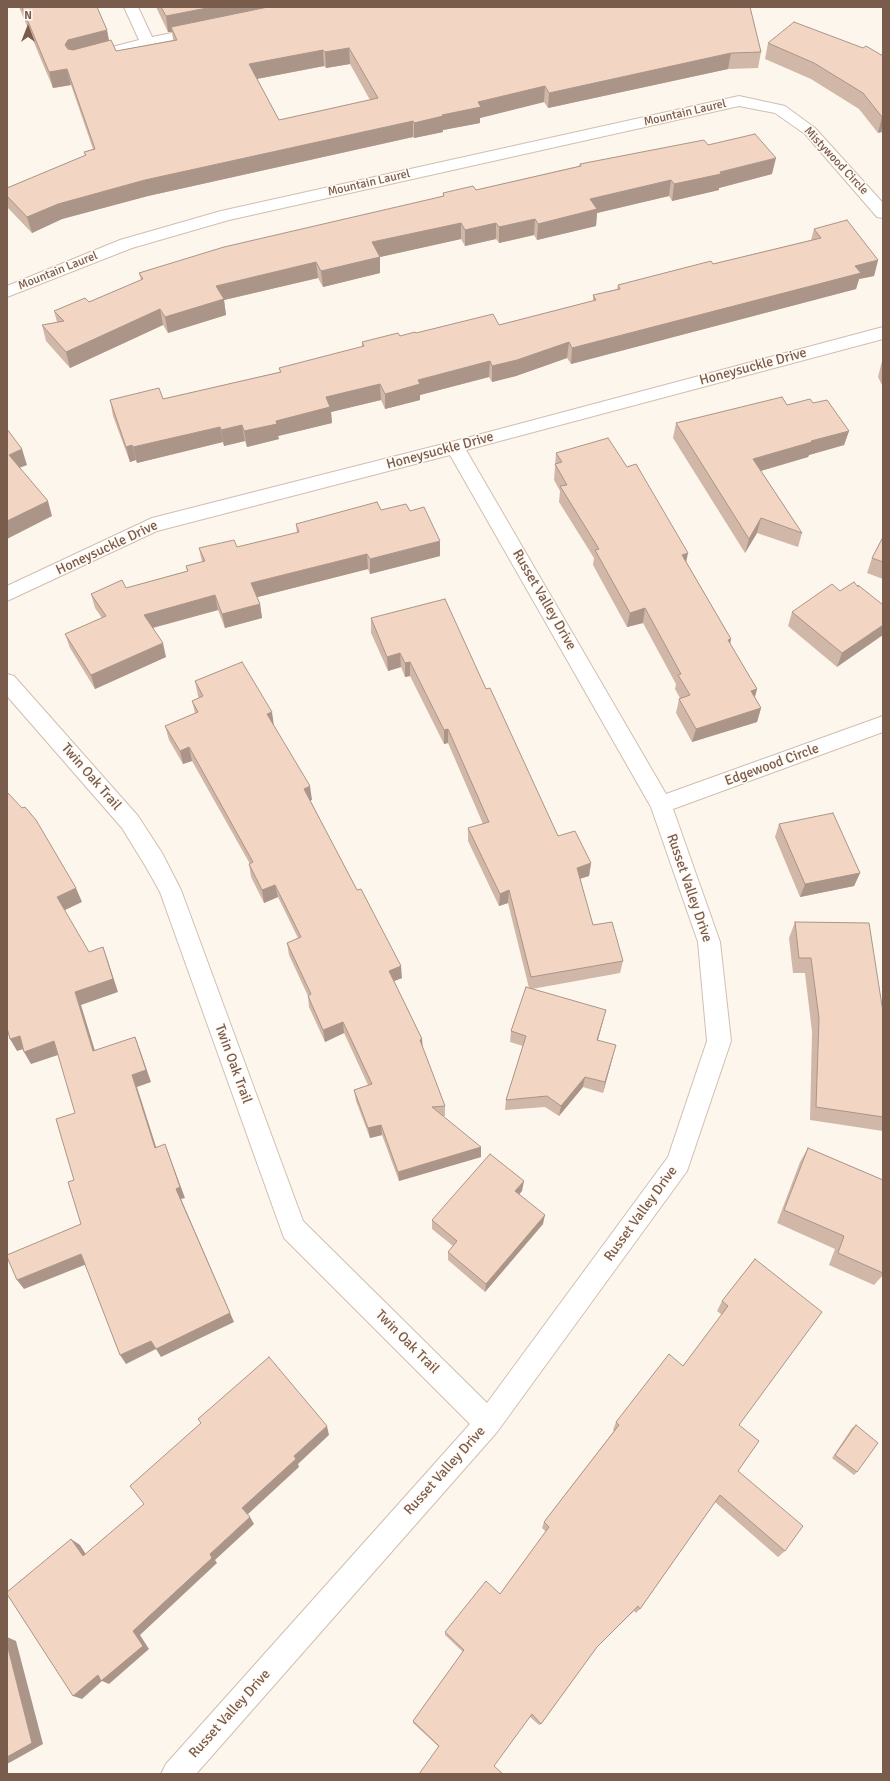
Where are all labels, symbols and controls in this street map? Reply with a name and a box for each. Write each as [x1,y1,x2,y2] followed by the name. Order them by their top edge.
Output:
[8,8,48,48] north arrow
[24,9,32,22] text: N
[642,97,728,129] street label: Mountain Laurel
[801,124,871,198] street label: Mistywood Circle
[326,167,412,199] street label: Mountain Laurel
[16,249,100,293] street label: Mountain Laurel
[698,345,808,389] street label: Honeysuckle Drive
[385,429,495,473] street label: Honeysuckle Drive
[53,517,161,579] street label: Honeysuckle Drive
[508,547,580,653] street label: Russet Valley Drive
[57,740,125,814] street label: Twin Oak Trail
[723,740,821,790] street label: Edgewood Circle
[663,832,715,944] street label: Russet Valley Drive
[211,1022,255,1106] street label: Twin Oak Trail
[601,1163,681,1265] street label: Russet Valley Drive
[372,1307,442,1377] street label: Twin Oak Trail
[401,1423,489,1519] street label: Russet Valley Drive
[186,1666,274,1762] street label: Russet Valley Drive

